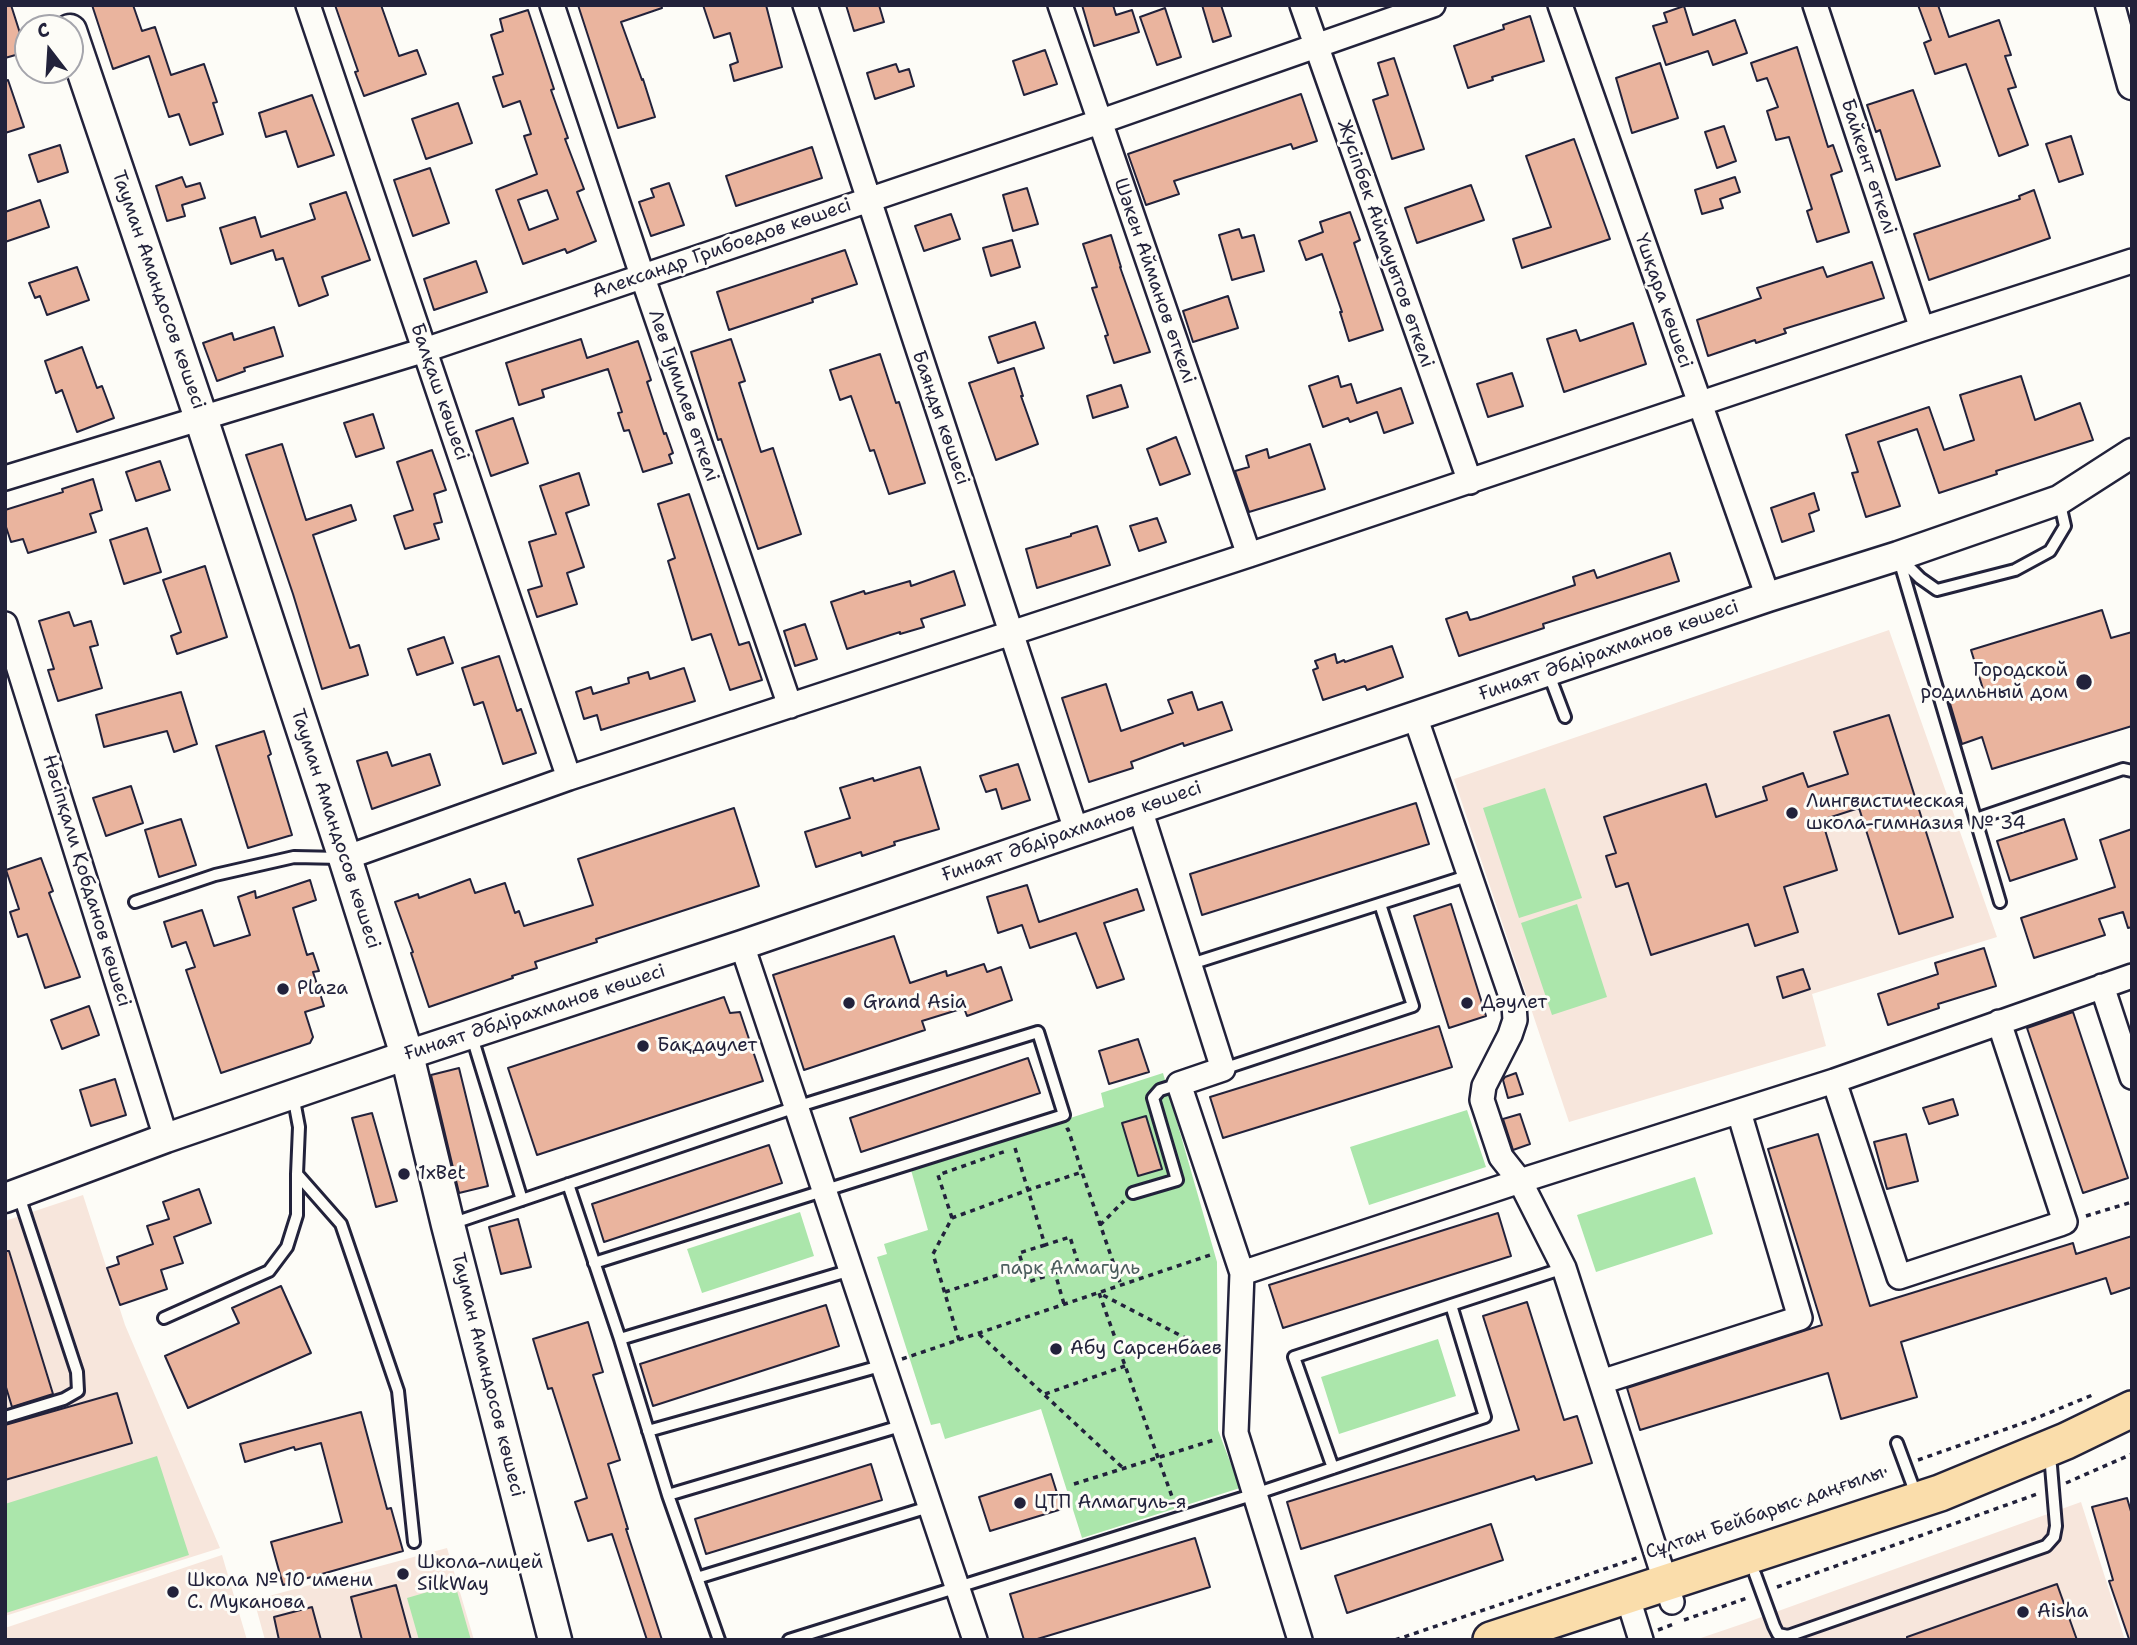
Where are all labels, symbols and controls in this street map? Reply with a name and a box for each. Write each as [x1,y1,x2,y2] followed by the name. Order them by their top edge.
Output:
[14,14,84,84] north arrow
[34,17,53,44] text: С
[1835,96,1901,238] street label: Байкент өткелі
[1332,117,1438,371] street label: Жүсіпбек Аймауытов өткелі
[106,168,210,412] street label: Тауман Амандосов көшесі
[1108,175,1200,387] street label: Шәкен Айманов өткелі
[590,194,854,304] street label: Александр Грибоедов көшесі
[1629,231,1697,371] street label: Үшқара көшесі
[643,307,723,485] street label: Лев Гумилев өткелі
[405,320,473,464] street label: Балқаш көшесі
[906,348,974,488] street label: Баянды көшесі
[1476,596,1742,706] street label: Ғинаят Әбдірахманов көшесі
[1920,660,2068,704] place label: Городской родильный дом
[2074,672,2094,692] marker: Городской родильный дом
[285,706,385,952] street label: Тауман Амандосов көшесі
[37,752,135,1010] street label: Нәсіпқали Қобданов көшесі
[939,777,1205,887] street label: Ғинаят Әбдірахманов көшесі
[1806,791,2026,835] place label: Лингвистическая школа-гимназия № 34
[1784,805,1800,821] marker: Лингвистическая школа-гимназия № 34
[402,960,668,1066] street label: Ғинаят Әбдірахманов көшесі
[297,978,348,1000] place label: Plaza
[275,981,291,997] marker: Plaza
[863,992,967,1014] place label: Grand Asia
[1481,992,1547,1014] place label: Дәулет
[841,995,857,1011] marker: Grand Asia
[1459,995,1475,1011] marker: Дәулет
[657,1035,757,1057] place label: Бақдаулет
[635,1038,651,1054] marker: Бақдаулет
[418,1163,466,1185] place label: 1xBet
[396,1166,412,1182] marker: 1xBet
[446,1250,528,1500] street label: Тауман Амандосов көшесі
[1000,1258,1140,1280] park label: парк Алмагуль
[1070,1338,1222,1360] place label: Абу Сарсенбаев
[1048,1341,1064,1357] marker: Абу Сарсенбаев
[1643,1461,1887,1565] street label: Сұлтан Бейбарыс даңғылы
[1034,1492,1186,1514] place label: ЦТП Алмагуль-я
[1012,1495,1028,1511] marker: ЦТП Алмагуль-я
[417,1552,543,1596] place label: Школа-лицей SilkWay
[395,1566,411,1582] marker: Школа-лицей SilkWay
[187,1570,373,1614] place label: Школа № 10 имени С. Муканова
[165,1584,181,1600] marker: Школа № 10 имени С. Муканова
[2037,1601,2088,1623] place label: Aisha
[2015,1604,2031,1620] marker: Aisha

